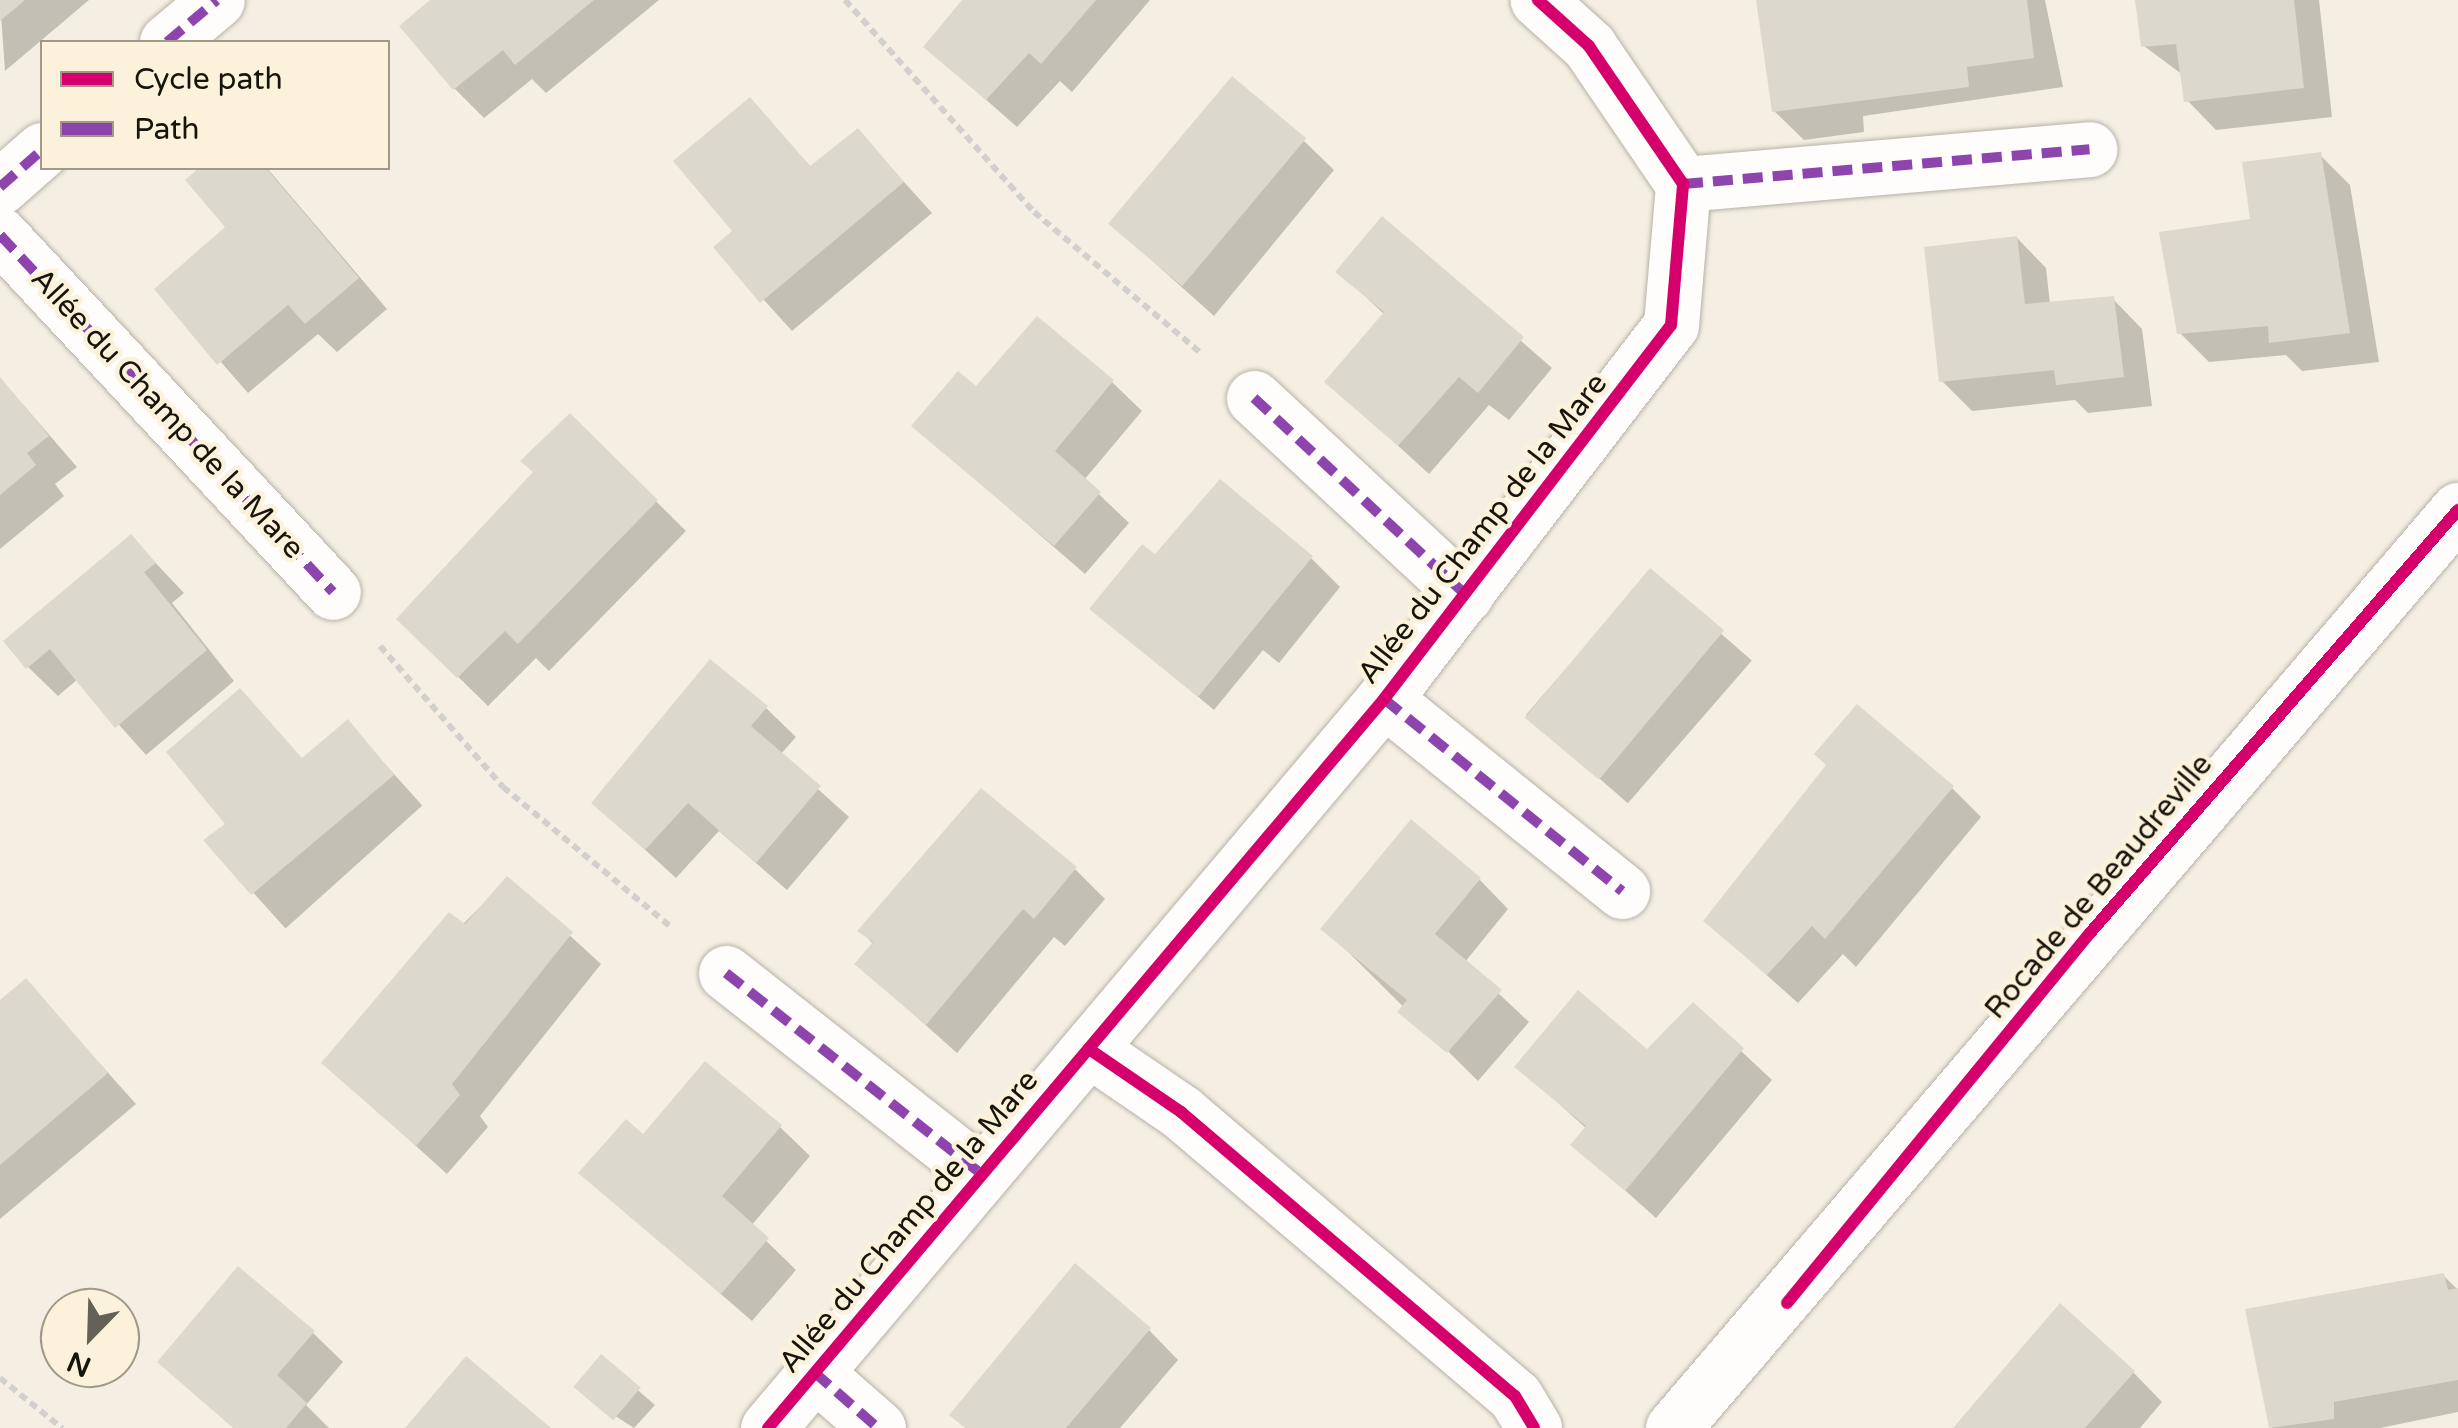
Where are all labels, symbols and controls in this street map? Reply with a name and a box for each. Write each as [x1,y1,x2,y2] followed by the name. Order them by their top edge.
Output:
[40,40,390,170] legend
[134,61,283,98] text: Cycle path
[134,111,200,148] text: Path
[23,261,311,567] street label: Allée du Champ de la Mare
[1351,367,1615,691] street label: Allée du Champ de la Mare
[1978,747,2220,1027] street label: Rocade de Beaudreville
[772,1063,1046,1381] street label: Allée du Champ de la Mare
[40,1288,140,1388] north arrow
[62,1344,96,1384] text: N

